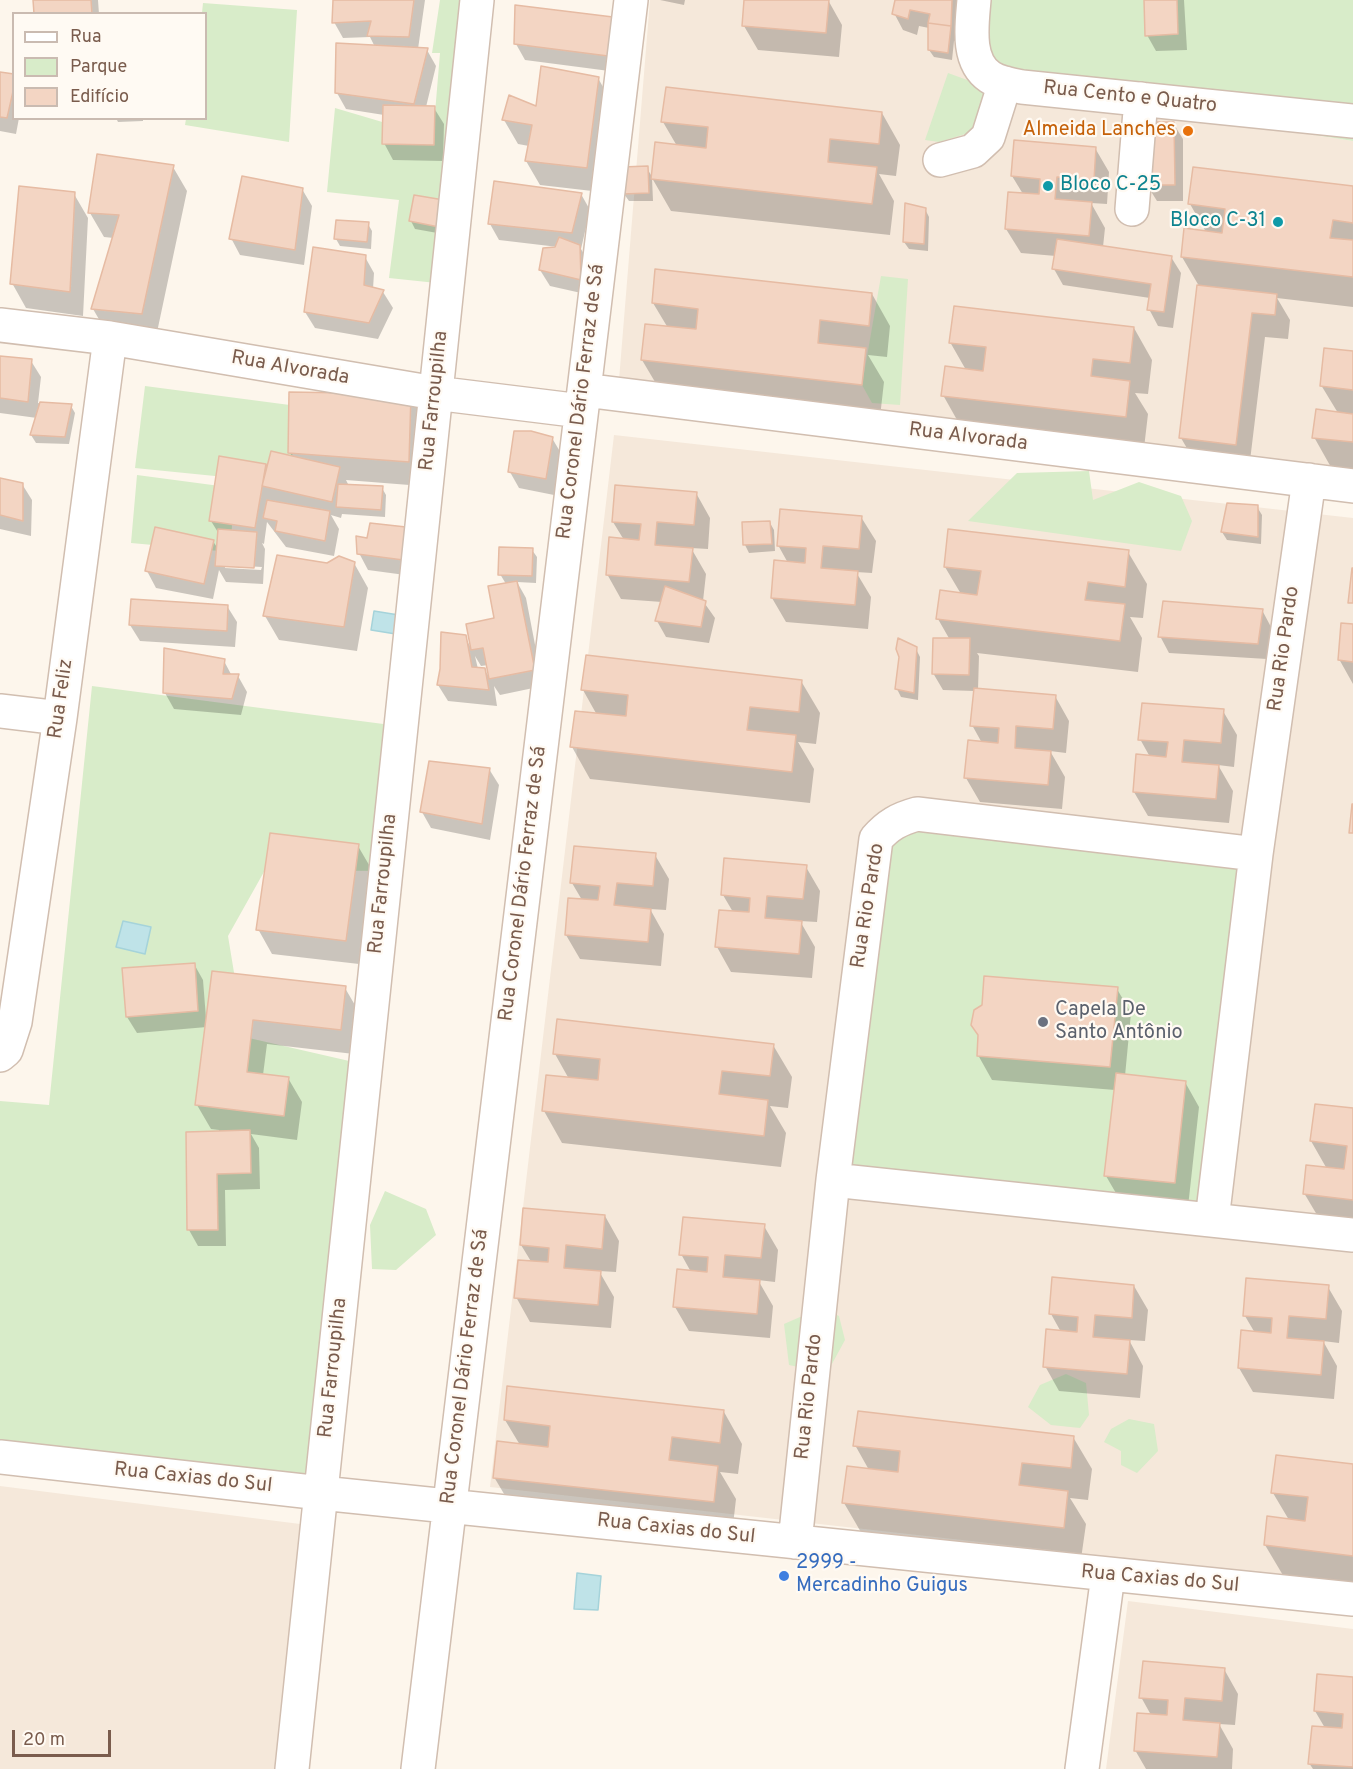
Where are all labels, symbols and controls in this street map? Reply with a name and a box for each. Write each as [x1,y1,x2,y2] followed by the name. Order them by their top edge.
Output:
[12,12,207,120] legend
[70,26,101,49] text: Rua
[70,56,127,79] text: Parque
[1042,77,1218,119] street label: Rua Cento e Quatro
[70,86,129,109] text: Edifício
[1023,119,1176,143] place label: Almeida Lanches
[1181,124,1195,138] marker: Almeida Lanches
[1060,174,1161,198] place label: Bloco C-25
[1041,179,1055,193] marker: Bloco C-25
[1170,210,1266,234] place label: Bloco C-31
[1271,215,1285,229] marker: Bloco C-31
[553,263,611,541] street label: Rua Coronel Dário Ferraz de Sá
[416,330,454,472] street label: Rua Farroupilha
[229,347,351,391] street label: Rua Alvorada
[907,419,1029,457] street label: Rua Alvorada
[1264,585,1306,713] street label: Rua Rio Pardo
[45,658,79,740] street label: Rua Feliz
[495,745,553,1023] street label: Rua Coronel Dário Ferraz de Sá
[365,813,403,955] street label: Rua Farroupilha
[847,842,891,970] street label: Rua Rio Pardo
[1055,999,1183,1046] place label: Capela De Santo Antônio
[1036,1015,1050,1029] marker: Capela De Santo Antônio
[437,1228,495,1506] street label: Rua Coronel Dário Ferraz de Sá
[315,1297,353,1439] street label: Rua Farroupilha
[791,1333,829,1461] street label: Rua Rio Pardo
[113,1459,273,1499] street label: Rua Caxias do Sul
[596,1510,756,1550] street label: Rua Caxias do Sul
[796,1552,968,1599] place label: 2999 - Mercadinho Guigus
[1080,1561,1240,1599] street label: Rua Caxias do Sul
[777,1569,791,1583] marker: 2999 - Mercadinho Guigus
[15,1718,114,1756] scale bar
[23,1729,65,1752] text: 20 m

